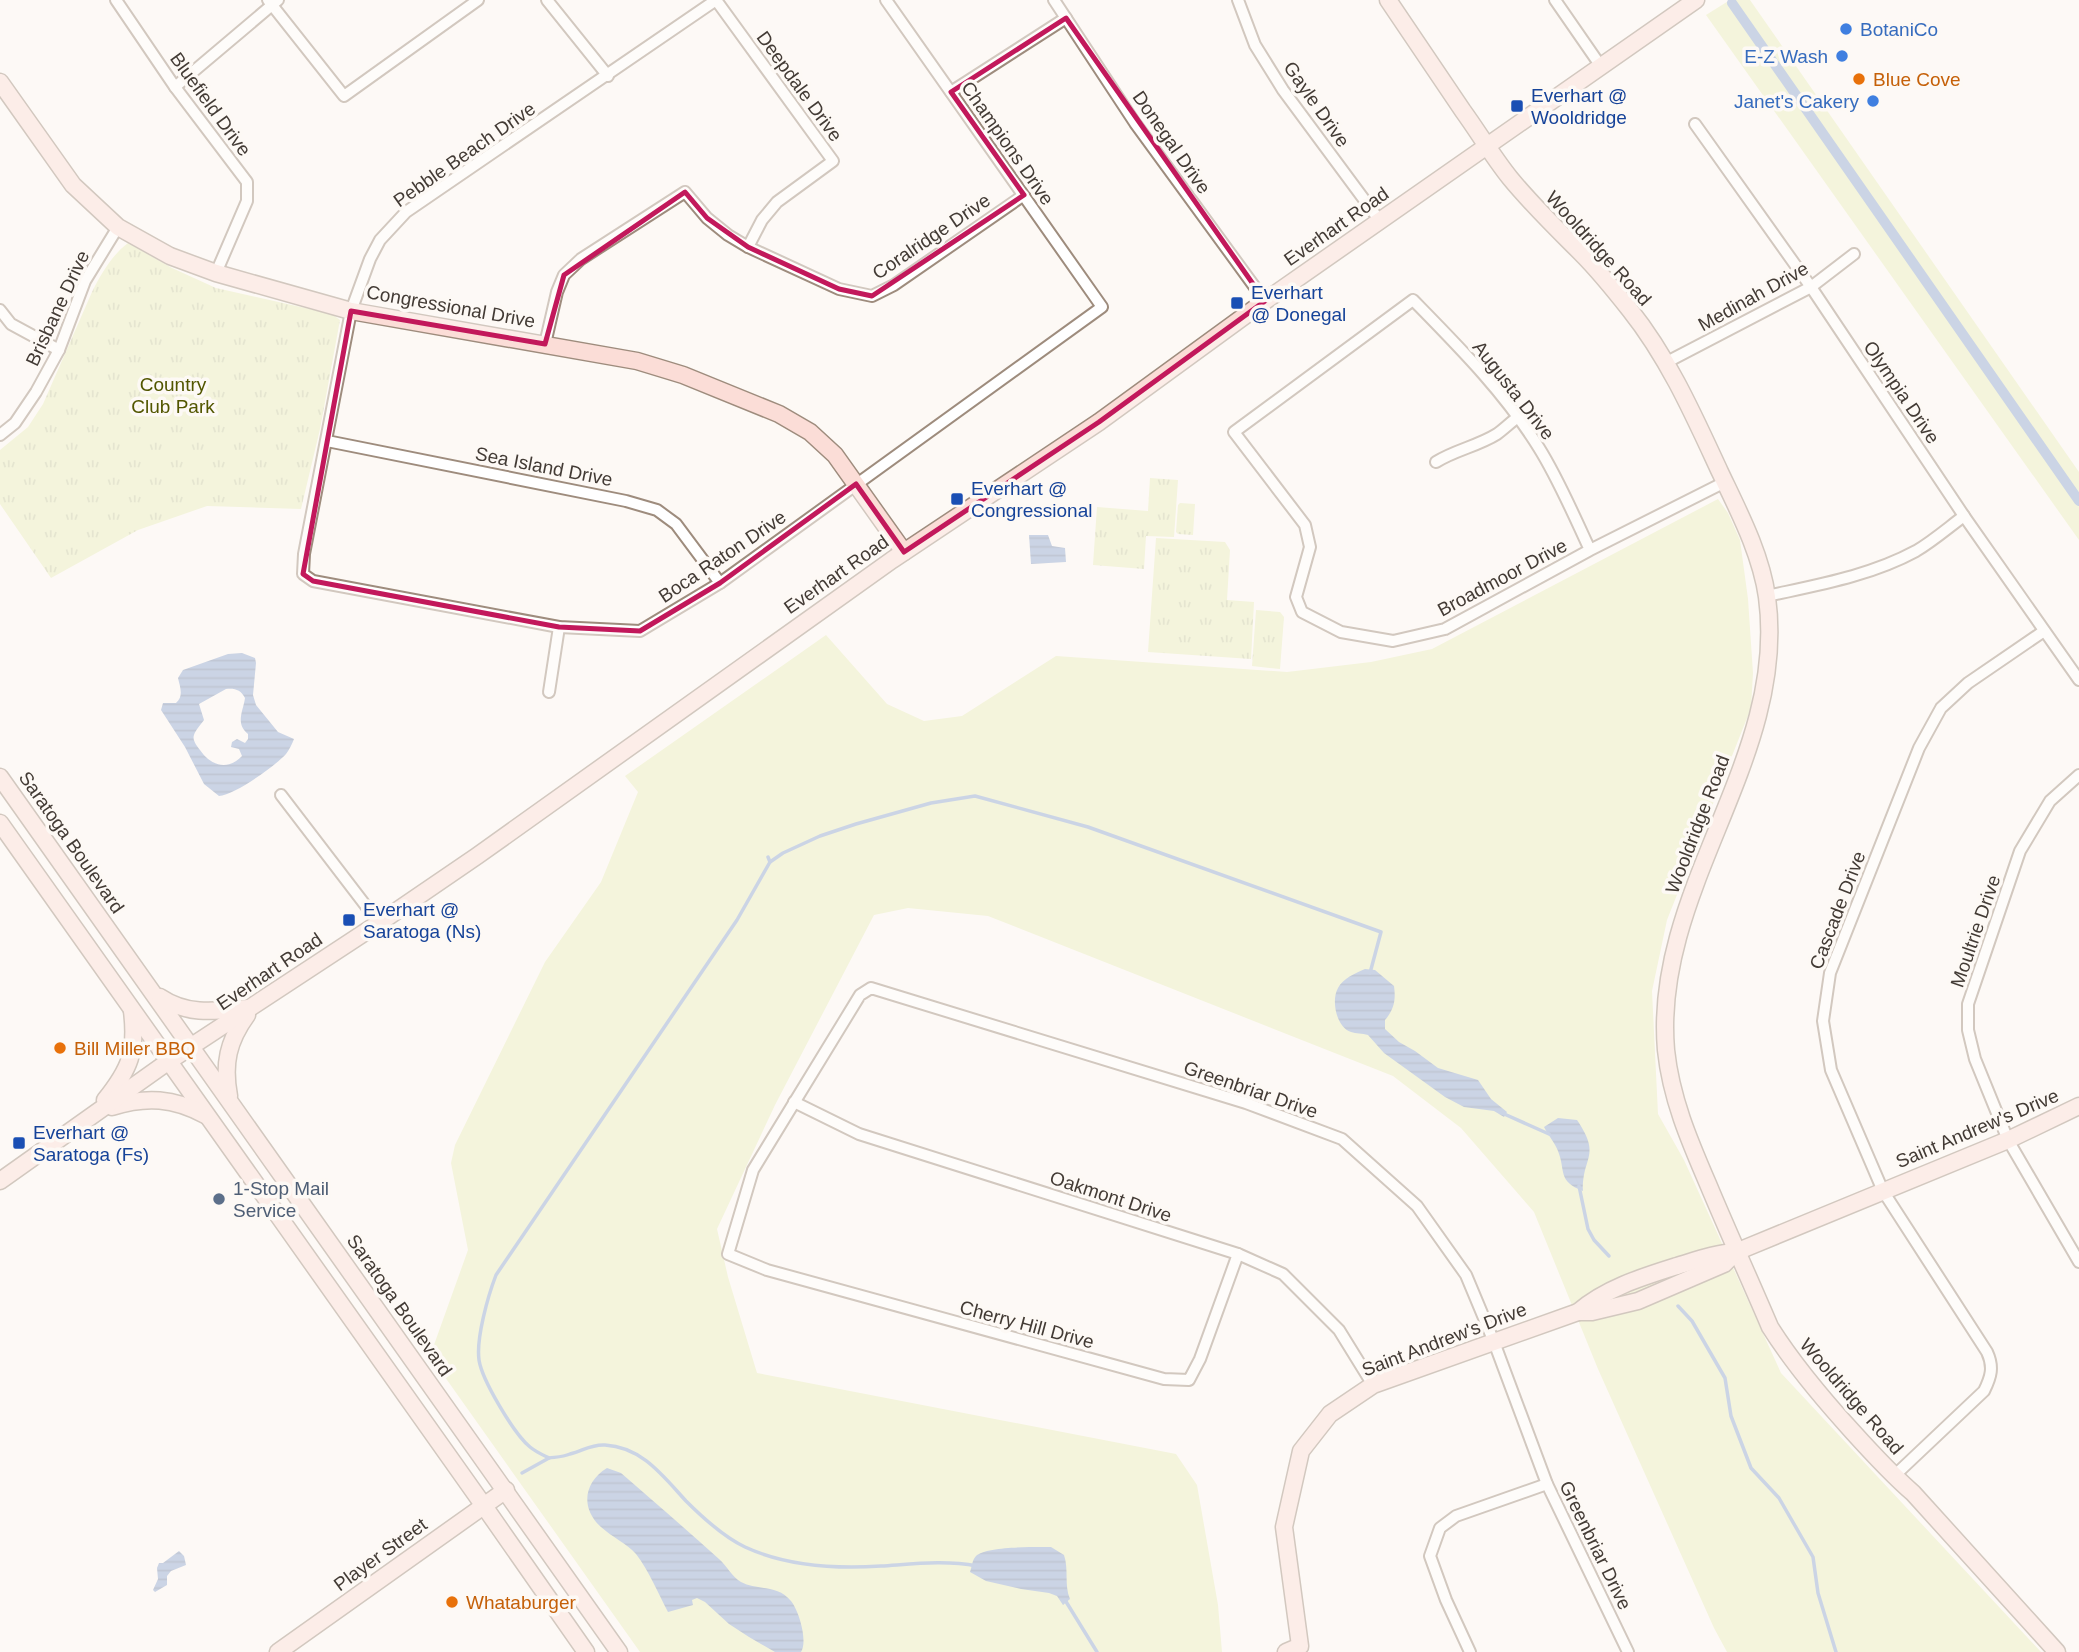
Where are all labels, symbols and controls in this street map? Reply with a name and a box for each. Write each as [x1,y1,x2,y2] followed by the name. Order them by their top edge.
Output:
[1860,19,1938,40] place label: BotaniCo
[1838,21,1854,37] marker: BotaniCo
[753,27,847,145] street label: Deepdale Drive
[1744,46,1828,67] place label: E-Z Wash
[1834,48,1850,64] marker: E-Z Wash
[166,49,255,160] street label: Bluefield Drive
[1280,58,1354,151] street label: Gayle Drive
[1873,69,1961,90] place label: Blue Cove
[1851,71,1867,87] marker: Blue Cove
[957,78,1058,209] street label: Champions Drive
[1531,85,1627,128] place label: Everhart @ Wooldridge
[1128,87,1215,198] street label: Donegal Drive
[1734,91,1859,112] place label: Janet's Cakery
[1865,93,1881,109] marker: Janet's Cakery
[389,98,539,211] street label: Pebble Beach Drive
[1509,98,1525,114] marker: Everhart @ Wooldridge
[1280,183,1392,270] street label: Everhart Road
[1542,187,1655,310] street label: Wooldridge Road
[869,189,994,284] street label: Coralridge Drive
[22,247,93,369] street label: Brisbane Drive
[1695,258,1812,335] street label: Medinah Drive
[365,281,537,332] street label: Congressional Drive
[1251,282,1346,325] place label: Everhart @ Donegal
[1229,295,1245,311] marker: Everhart @ Donegal
[1469,337,1559,444] street label: Augusta Drive
[1860,337,1944,448] street label: Olympia Drive
[131,374,215,417] park label: Country Club Park
[473,443,614,490] street label: Sea Island Drive
[971,478,1092,521] place label: Everhart @ Congressional
[949,491,965,507] marker: Everhart @ Congressional
[655,506,790,607] street label: Boca Raton Drive
[780,531,892,618] street label: Everhart Road
[1434,534,1571,620] street label: Broadmoor Drive
[1661,752,1734,896] street label: Wooldridge Road
[15,767,128,917] street label: Saratoga Boulevard
[1805,848,1870,972] street label: Cascade Drive
[1946,872,2004,990] street label: Moultrie Drive
[363,899,481,942] place label: Everhart @ Saratoga (Ns)
[341,912,357,928] marker: Everhart @ Saratoga (Ns)
[213,928,326,1014] street label: Everhart Road
[74,1038,195,1059] place label: Bill Miller BBQ
[52,1040,68,1056] marker: Bill Miller BBQ
[1181,1057,1321,1122] street label: Greenbriar Drive
[1893,1085,2062,1172] street label: Saint Andrew's Drive
[33,1122,149,1165] place label: Everhart @ Saratoga (Fs)
[11,1135,27,1151] marker: Everhart @ Saratoga (Fs)
[1047,1167,1174,1226] street label: Oakmont Drive
[233,1178,329,1221] place label: 1-Stop Mail Service
[211,1191,227,1207] marker: 1-Stop Mail Service
[343,1230,456,1380] street label: Saratoga Boulevard
[957,1296,1096,1353] street label: Cherry Hill Drive
[1359,1298,1529,1381] street label: Saint Andrew's Drive
[1796,1334,1908,1458] street label: Wooldridge Road
[1555,1478,1636,1613] street label: Greenbriar Drive
[330,1513,431,1595] street label: Player Street
[466,1592,577,1613] place label: Whataburger
[444,1594,460,1610] marker: Whataburger

